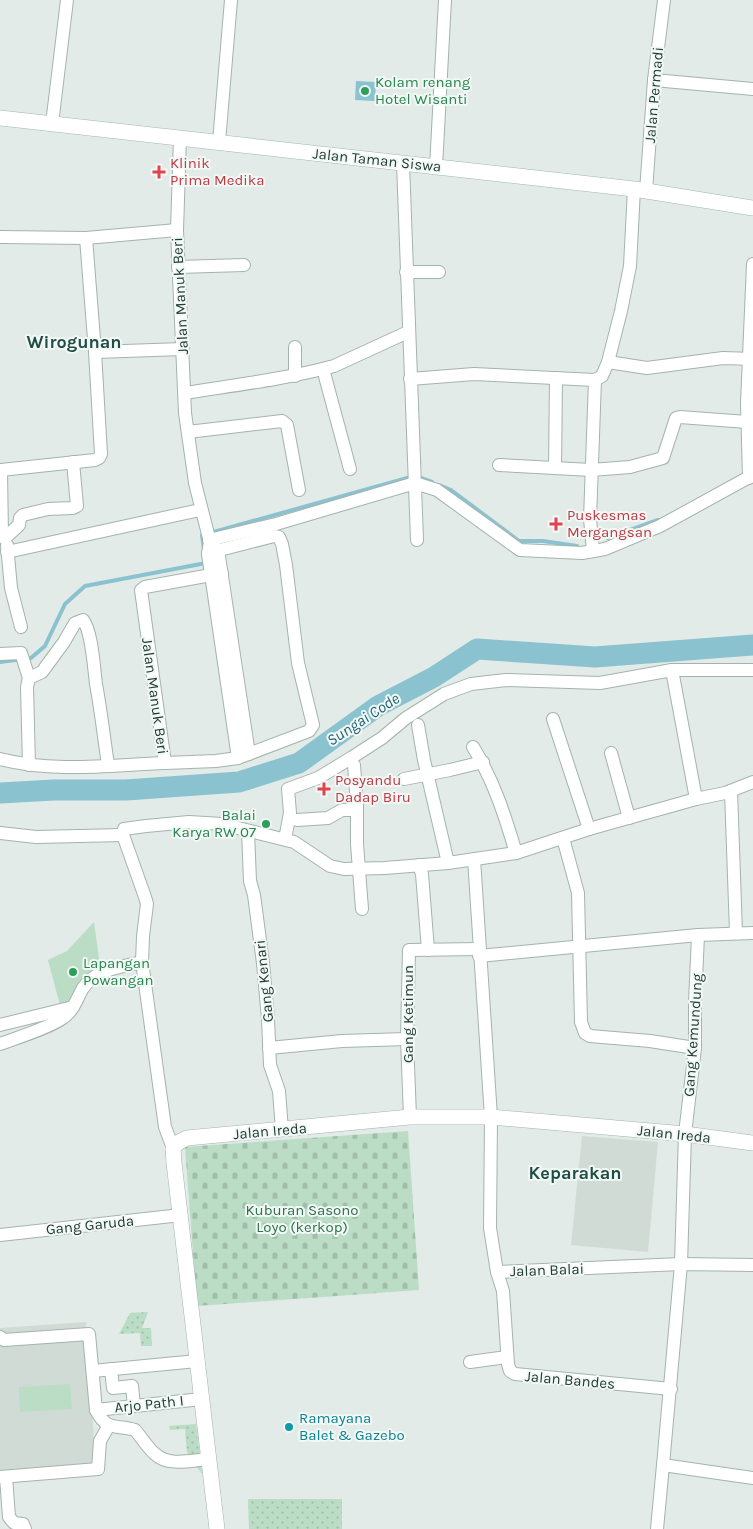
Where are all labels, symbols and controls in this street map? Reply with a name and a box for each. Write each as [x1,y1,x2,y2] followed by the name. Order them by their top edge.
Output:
[641,46,667,144] street label: Jalan Permadi
[375,73,471,108] place label: Kolam renang Hotel Wisanti
[359,85,371,97] marker: Kolam renang Hotel Wisanti
[312,144,442,176] street label: Jalan Taman Siswa
[170,154,265,189] place label: Klinik Prima Medika
[152,165,166,179] marker: Klinik Prima Medika
[168,237,192,355] street label: Jalan Manuk Beri
[27,331,121,353] district label: Wirogunan
[567,506,652,541] place label: Puskesmas Mergangsan
[549,517,563,531] marker: Puskesmas Mergangsan
[138,637,172,755] street label: Jalan Manuk Beri
[323,688,403,749] water label: Sungai Code
[335,771,411,806] place label: Posyandu Dadap Biru
[317,782,331,796] marker: Posyandu Dadap Biru
[172,806,256,841] place label: Balai Karya RW 07
[260,818,272,830] marker: Balai Karya RW 07
[251,939,277,1023] street label: Gang Kenari
[83,954,153,989] place label: Lapangan Powangan
[399,965,417,1063] street label: Gang Ketimun
[67,966,79,978] marker: Lapangan Powangan
[680,972,706,1097] street label: Gang Kemundung
[232,1119,308,1143] street label: Jalan Ireda
[636,1121,712,1147] street label: Jalan Ireda
[529,1162,621,1184] district label: Keparakan
[245,1201,359,1236] park label: Kuburan Sasono Loyo (kerkop)
[45,1211,135,1239] street label: Gang Garuda
[510,1260,584,1280] street label: Jalan Balai
[524,1367,616,1393] street label: Jalan Bandes
[113,1391,185,1417] street label: Arjo Path I
[299,1409,405,1444] place label: Ramayana Balet & Gazebo
[283,1421,295,1433] marker: Ramayana Balet & Gazebo

